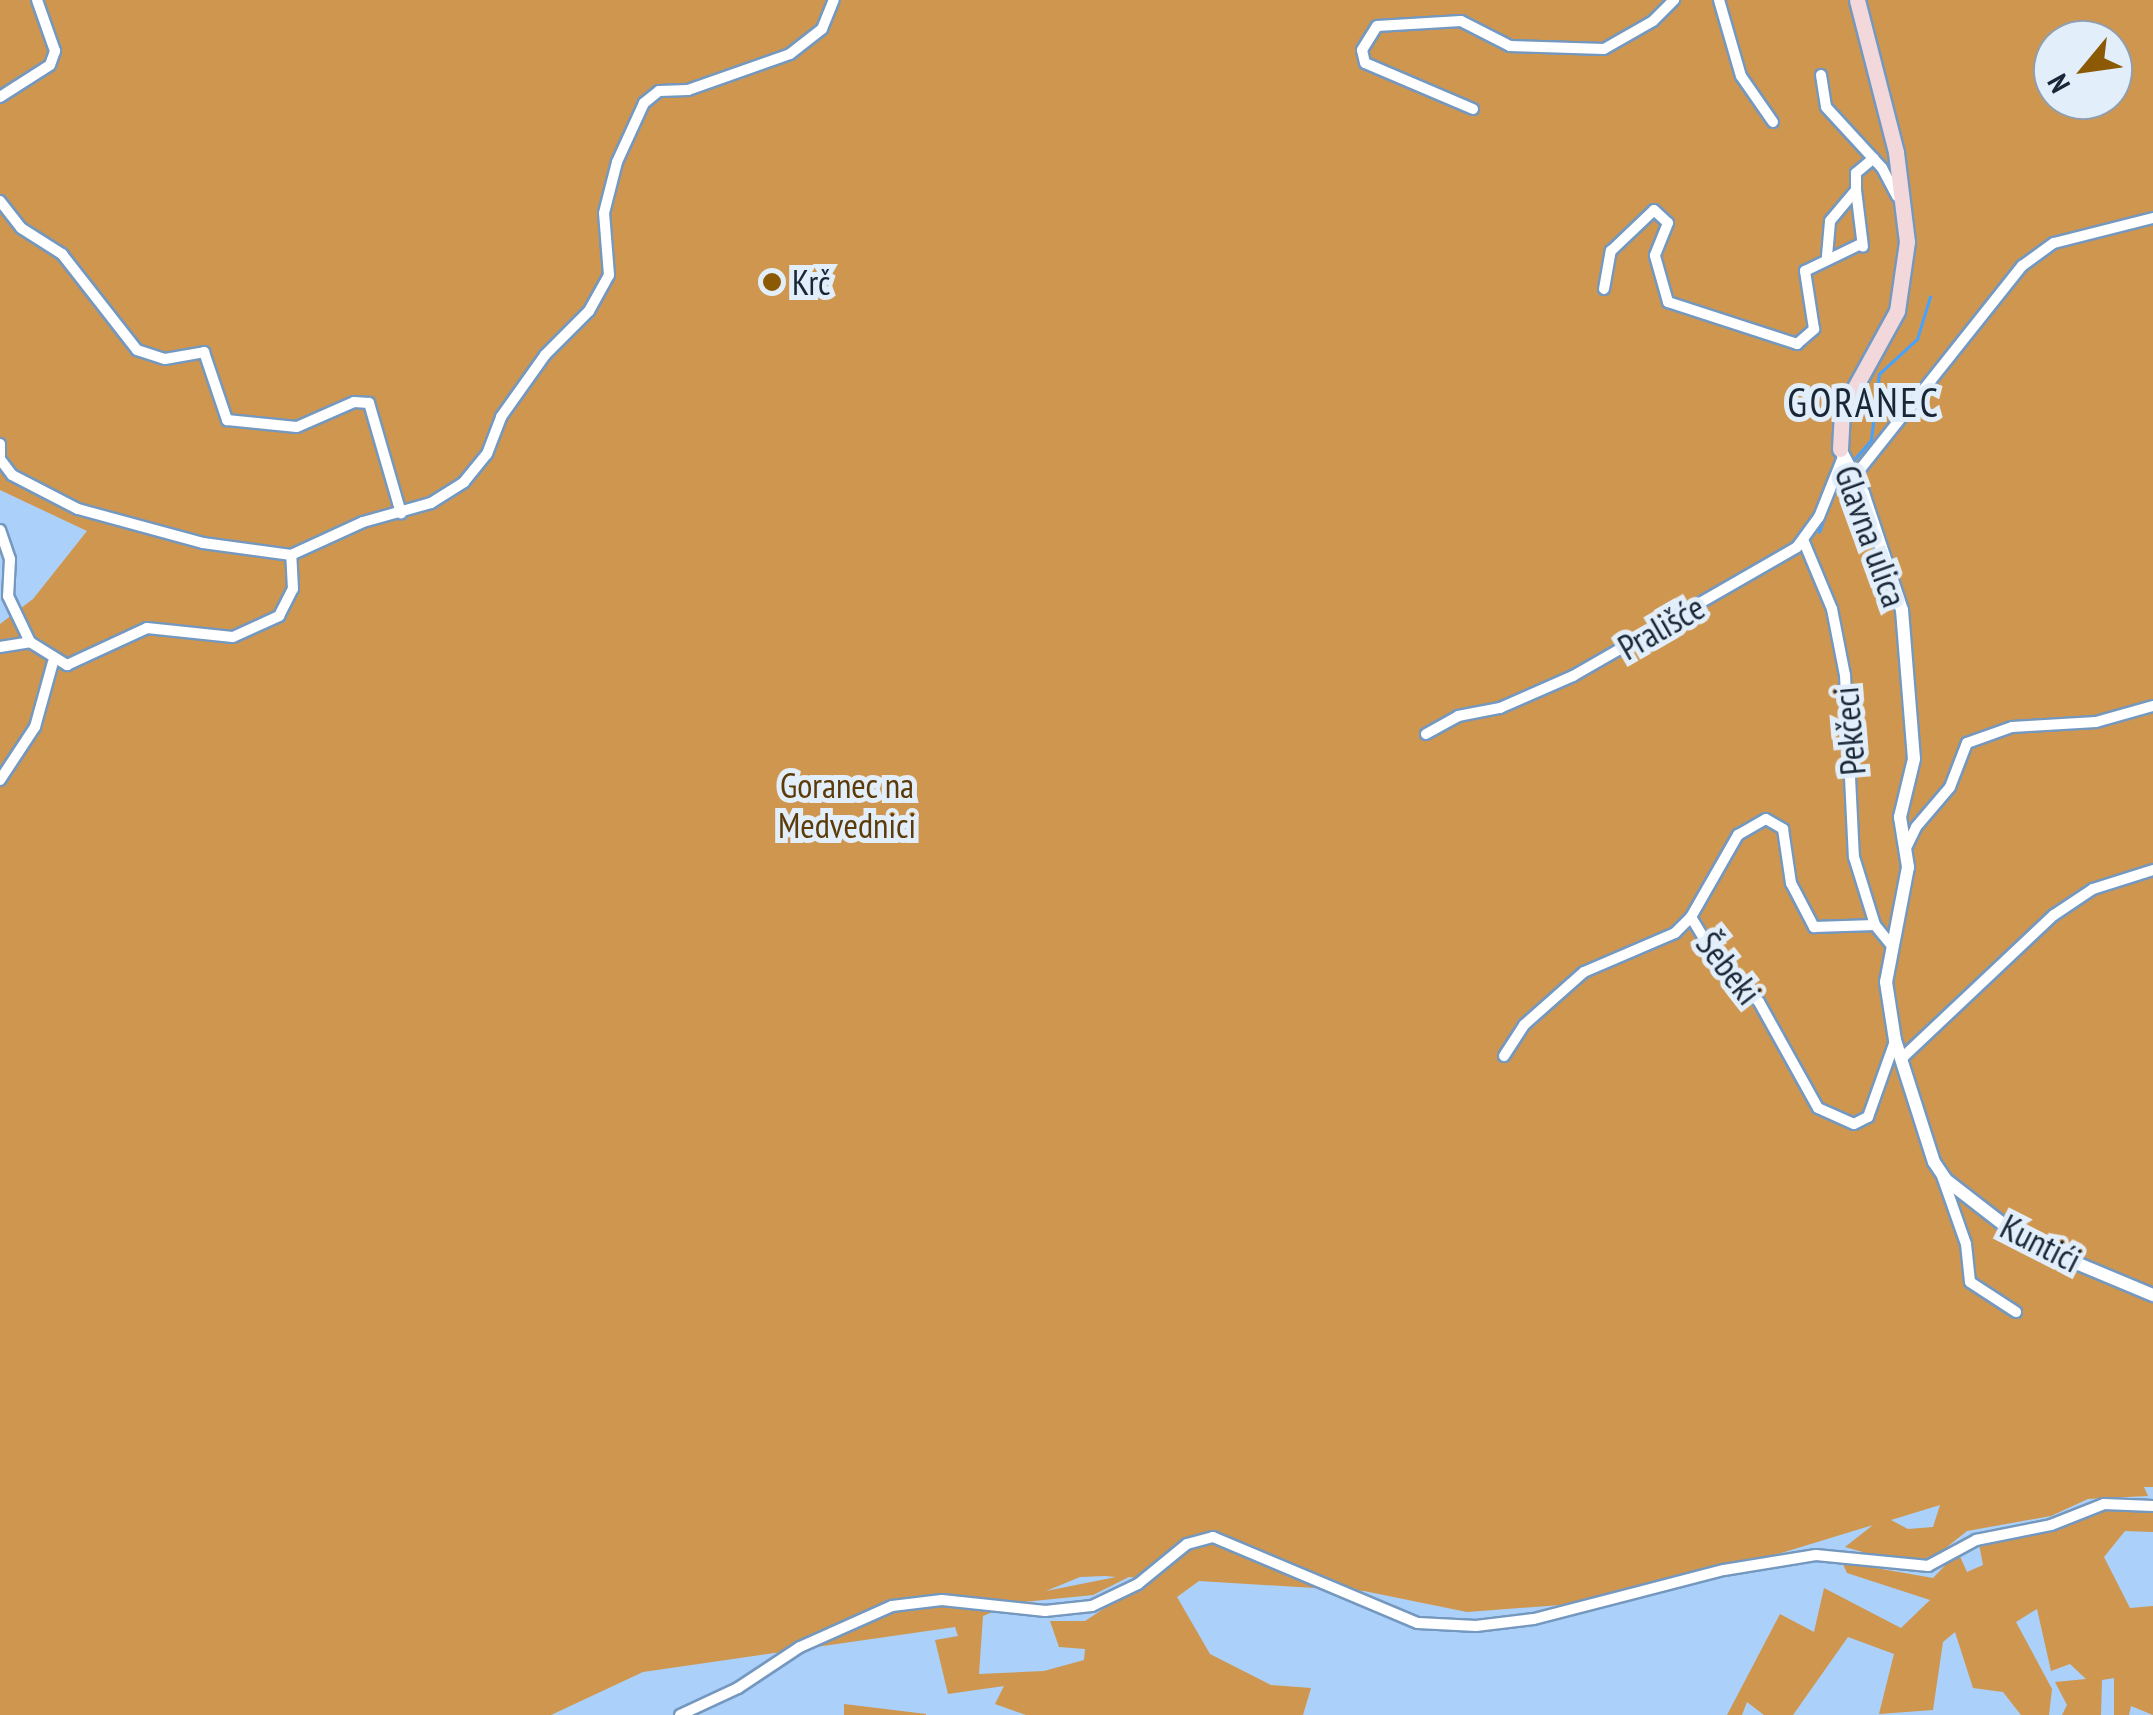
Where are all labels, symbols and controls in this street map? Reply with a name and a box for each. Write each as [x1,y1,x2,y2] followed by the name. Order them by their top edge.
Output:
[2033,20,2133,120] north arrow
[2038,68,2078,99] text: N
[792,261,831,303] place label: Krč
[761,271,783,293] marker: Krč
[1787,378,1941,426] district label: GORANEC
[1826,460,1916,612] street label: Glavna ulica
[1611,586,1711,668] street label: Prališće
[1824,685,1874,777] street label: Pekčeci
[778,764,916,846] park label: Goranec na Medvednici
[1688,923,1770,1013] street label: Šebeki
[1994,1205,2088,1281] street label: Kuntići

